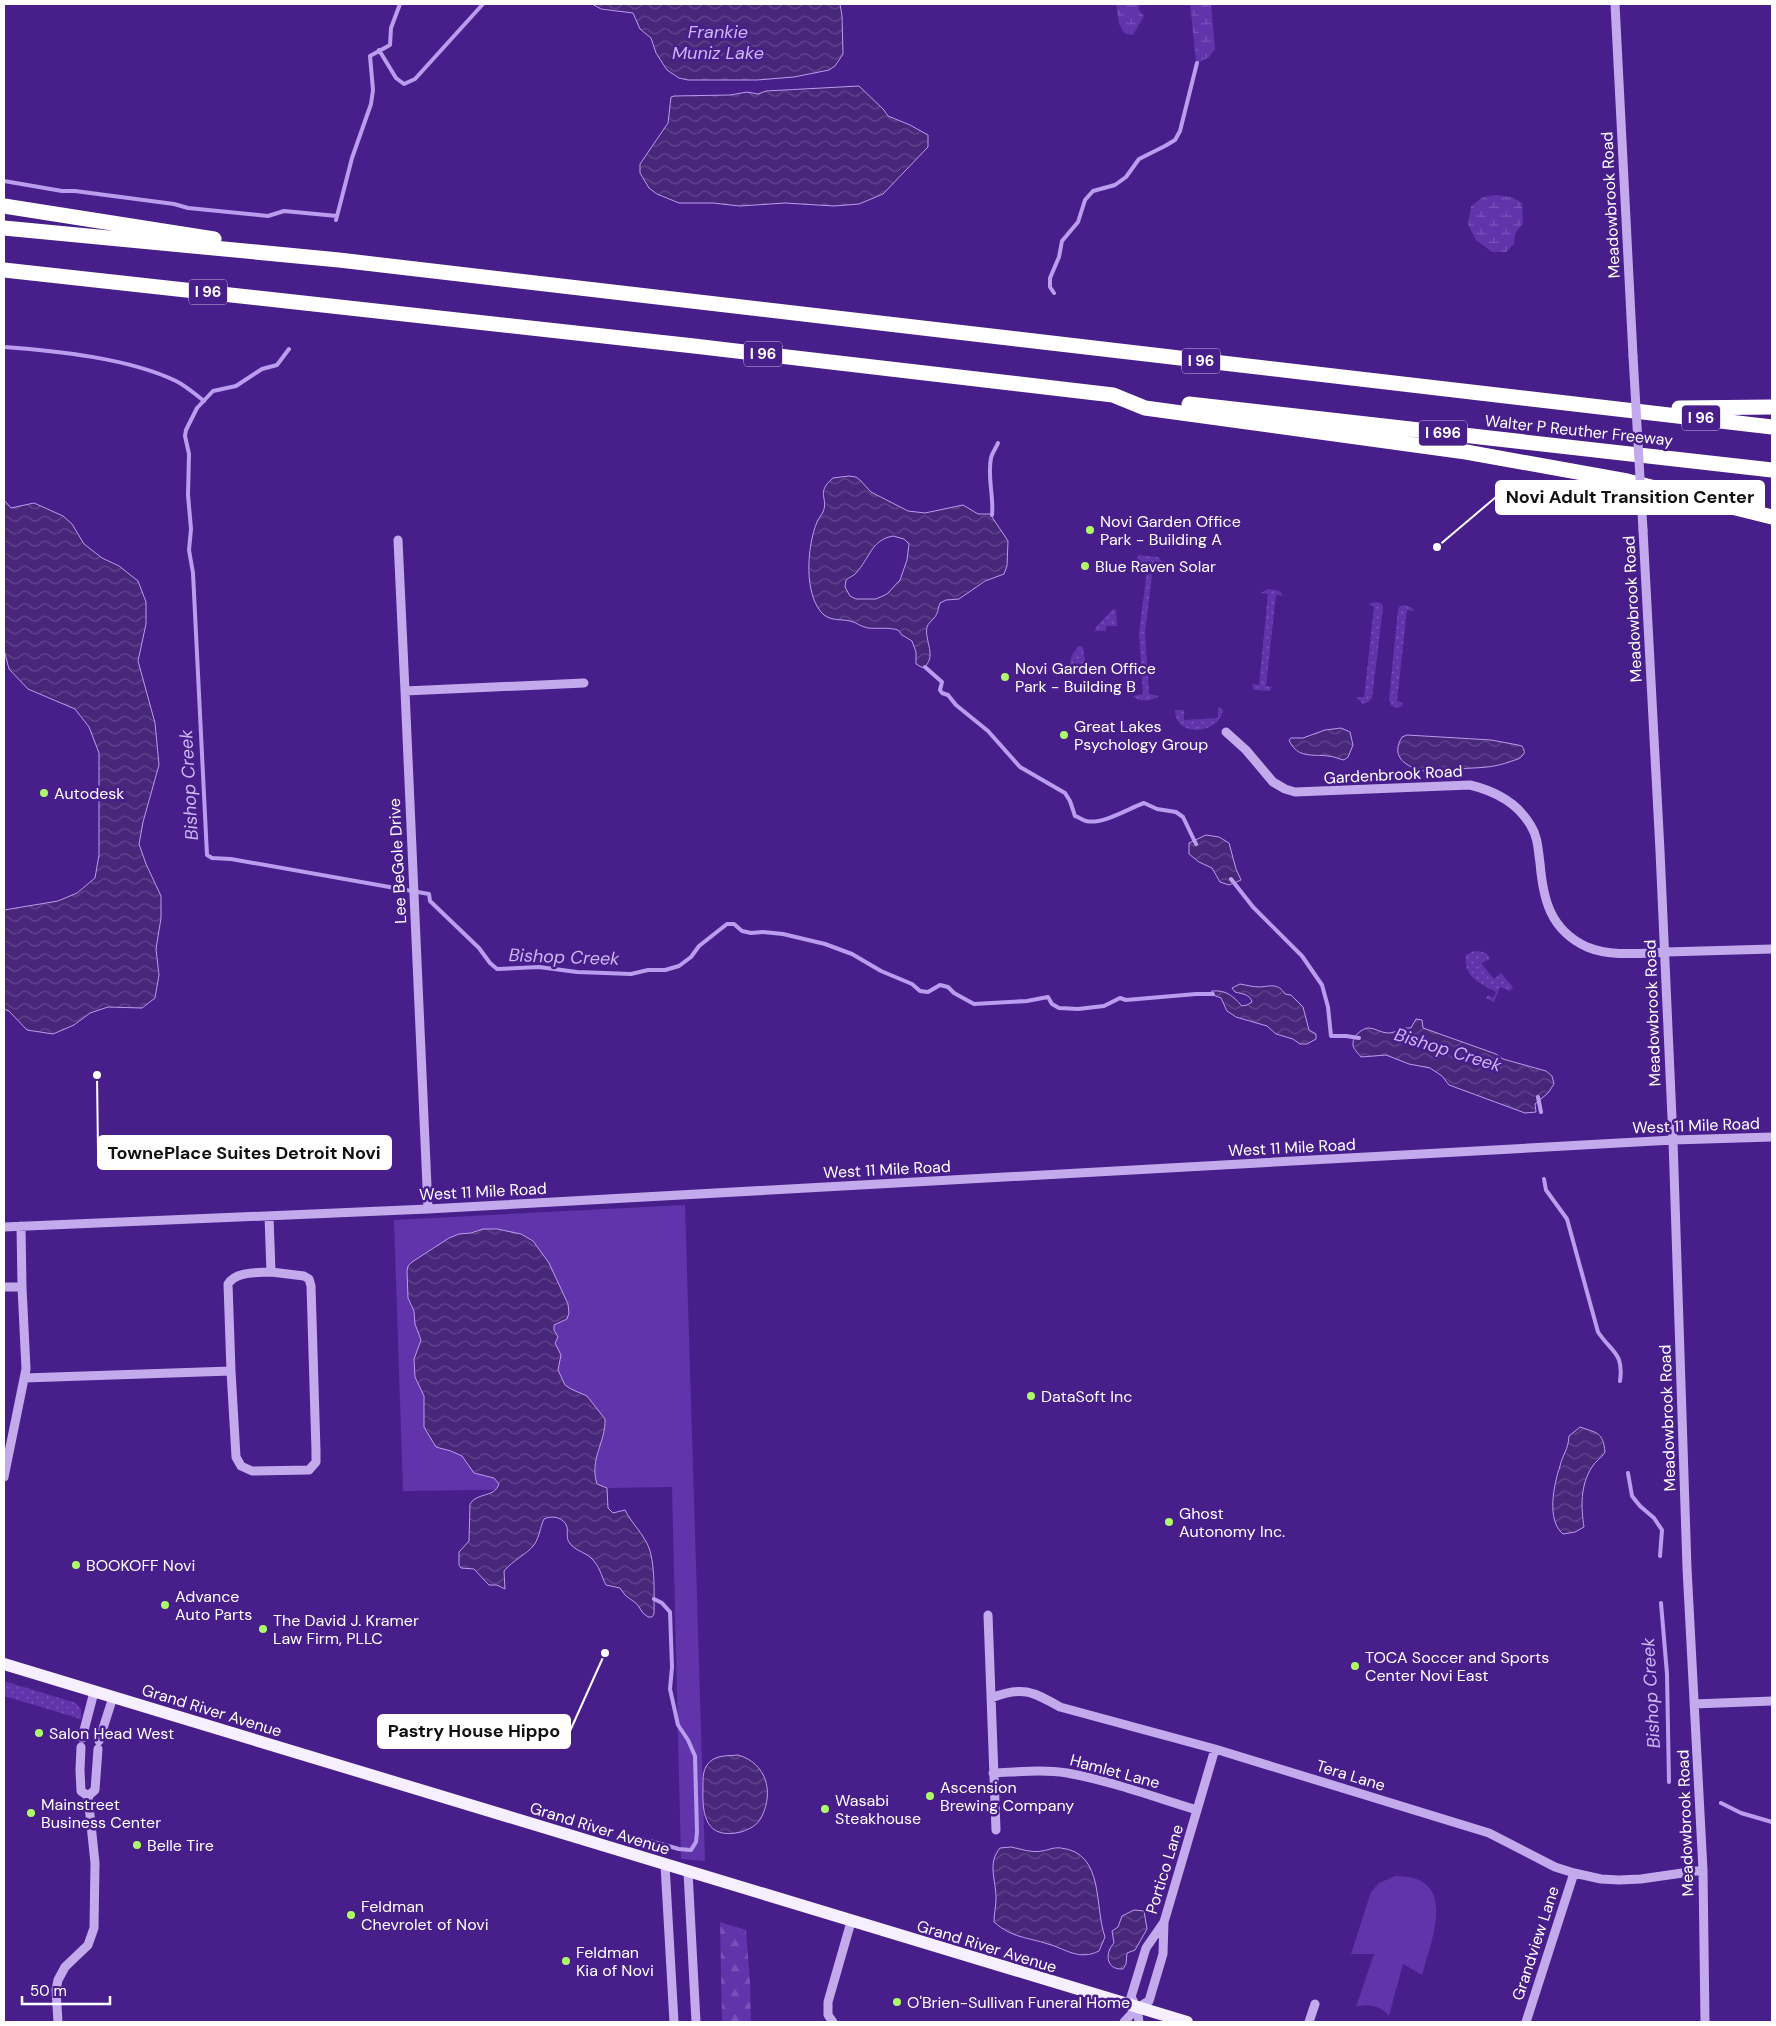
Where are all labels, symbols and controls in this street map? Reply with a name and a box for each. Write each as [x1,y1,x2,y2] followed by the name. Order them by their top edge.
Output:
[672,20,764,65] water label: Frankie Muniz Lake
[1596,131,1625,279] street label: Meadowbrook Road
[189,280,227,304] road number: I 96
[744,342,782,366] road number: I 96
[1182,348,1220,374] road number: I 96
[1682,406,1720,430] road number: I 96
[1484,410,1674,451] street label: Walter P Reuther Freeway
[1419,420,1467,446] road number: I 696
[1496,481,1764,514] callout: Novi Adult Transition Center
[1506,485,1754,509] text: Novi Adult Transition Center
[1100,511,1241,550] place label: Novi Garden Office Park - Building A
[1084,524,1096,536] marker: Novi Garden Office Park - Building A
[1618,535,1647,683] street label: Meadowbrook Road
[1095,556,1216,577] place label: Blue Raven Solar
[1079,560,1091,572] marker: Blue Raven Solar
[1015,658,1156,697] place label: Novi Garden Office Park - Building B
[999,671,1011,683] marker: Novi Garden Office Park - Building B
[1074,716,1208,755] place label: Great Lakes Psychology Group
[174,728,204,841] water label: Bishop Creek
[1058,729,1070,741] marker: Great Lakes Psychology Group
[1323,760,1463,789] street label: Gardenbrook Road
[54,783,124,804] place label: Autodesk
[38,787,50,799] marker: Autodesk
[384,798,411,924] street label: Lee BeGole Drive
[1639,939,1666,1087] street label: Meadowbrook Road
[508,943,621,971] water label: Bishop Creek
[1392,1022,1505,1078] water label: Bishop Creek
[1632,1113,1760,1138] street label: West 11 Mile Road
[1228,1134,1356,1161] street label: West 11 Mile Road
[98,1136,391,1169] callout: TownePlace Suites Detroit Novi
[107,1141,381,1165] text: TownePlace Suites Detroit Novi
[823,1156,951,1183] street label: West 11 Mile Road
[419,1178,547,1205] street label: West 11 Mile Road
[1654,1344,1681,1492] street label: Meadowbrook Road
[1041,1386,1132,1407] place label: DataSoft Inc
[1025,1390,1037,1402] marker: DataSoft Inc
[1179,1503,1285,1542] place label: Ghost Autonomy Inc.
[1163,1516,1175,1528] marker: Ghost Autonomy Inc.
[86,1555,195,1576] place label: BOOKOFF Novi
[70,1559,82,1571] marker: BOOKOFF Novi
[175,1586,252,1625] place label: Advance Auto Parts
[159,1599,171,1611] marker: Advance Auto Parts
[273,1610,419,1649] place label: The David J. Kramer Law Firm, PLLC
[257,1623,269,1635] marker: The David J. Kramer Law Firm, PLLC
[1636,1636,1666,1749] water label: Bishop Creek
[1365,1647,1549,1686] place label: TOCA Soccer and Sports Center Novi East
[1349,1660,1361,1672] marker: TOCA Soccer and Sports Center Novi East
[139,1679,284,1742] street label: Grand River Avenue
[378,1715,570,1748] callout: Pastry House Hippo
[388,1719,560,1743] text: Pastry House Hippo
[49,1723,174,1744] place label: Salon Head West
[33,1727,45,1739] marker: Salon Head West
[1068,1749,1162,1794] street label: Hamlet Lane
[1672,1749,1699,1897] street label: Meadowbrook Road
[1314,1755,1388,1796] street label: Tera Lane
[940,1777,1074,1816] place label: Ascension Brewing Company
[835,1790,921,1829] place label: Wasabi Steakhouse
[924,1790,936,1802] marker: Ascension Brewing Company
[41,1794,161,1833] place label: Mainstreet Business Center
[527,1797,672,1860] street label: Grand River Avenue
[819,1803,831,1815] marker: Wasabi Steakhouse
[25,1807,37,1819] marker: Mainstreet Business Center
[1141,1822,1188,1917] street label: Portico Lane
[147,1835,214,1856] place label: Belle Tire
[131,1839,143,1851] marker: Belle Tire
[1507,1883,1564,2003] street label: Grandview Lane
[361,1896,489,1935] place label: Feldman Chevrolet of Novi
[345,1909,357,1921] marker: Feldman Chevrolet of Novi
[914,1915,1059,1978] street label: Grand River Avenue
[576,1942,654,1981] place label: Feldman Kia of Novi
[560,1955,572,1967] marker: Feldman Kia of Novi
[22,1974,110,2006] scale bar
[30,1981,67,2001] text: 50 m
[907,1992,1130,2013] place label: O'Brien-Sullivan Funeral Home
[891,1996,903,2008] marker: O'Brien-Sullivan Funeral Home

